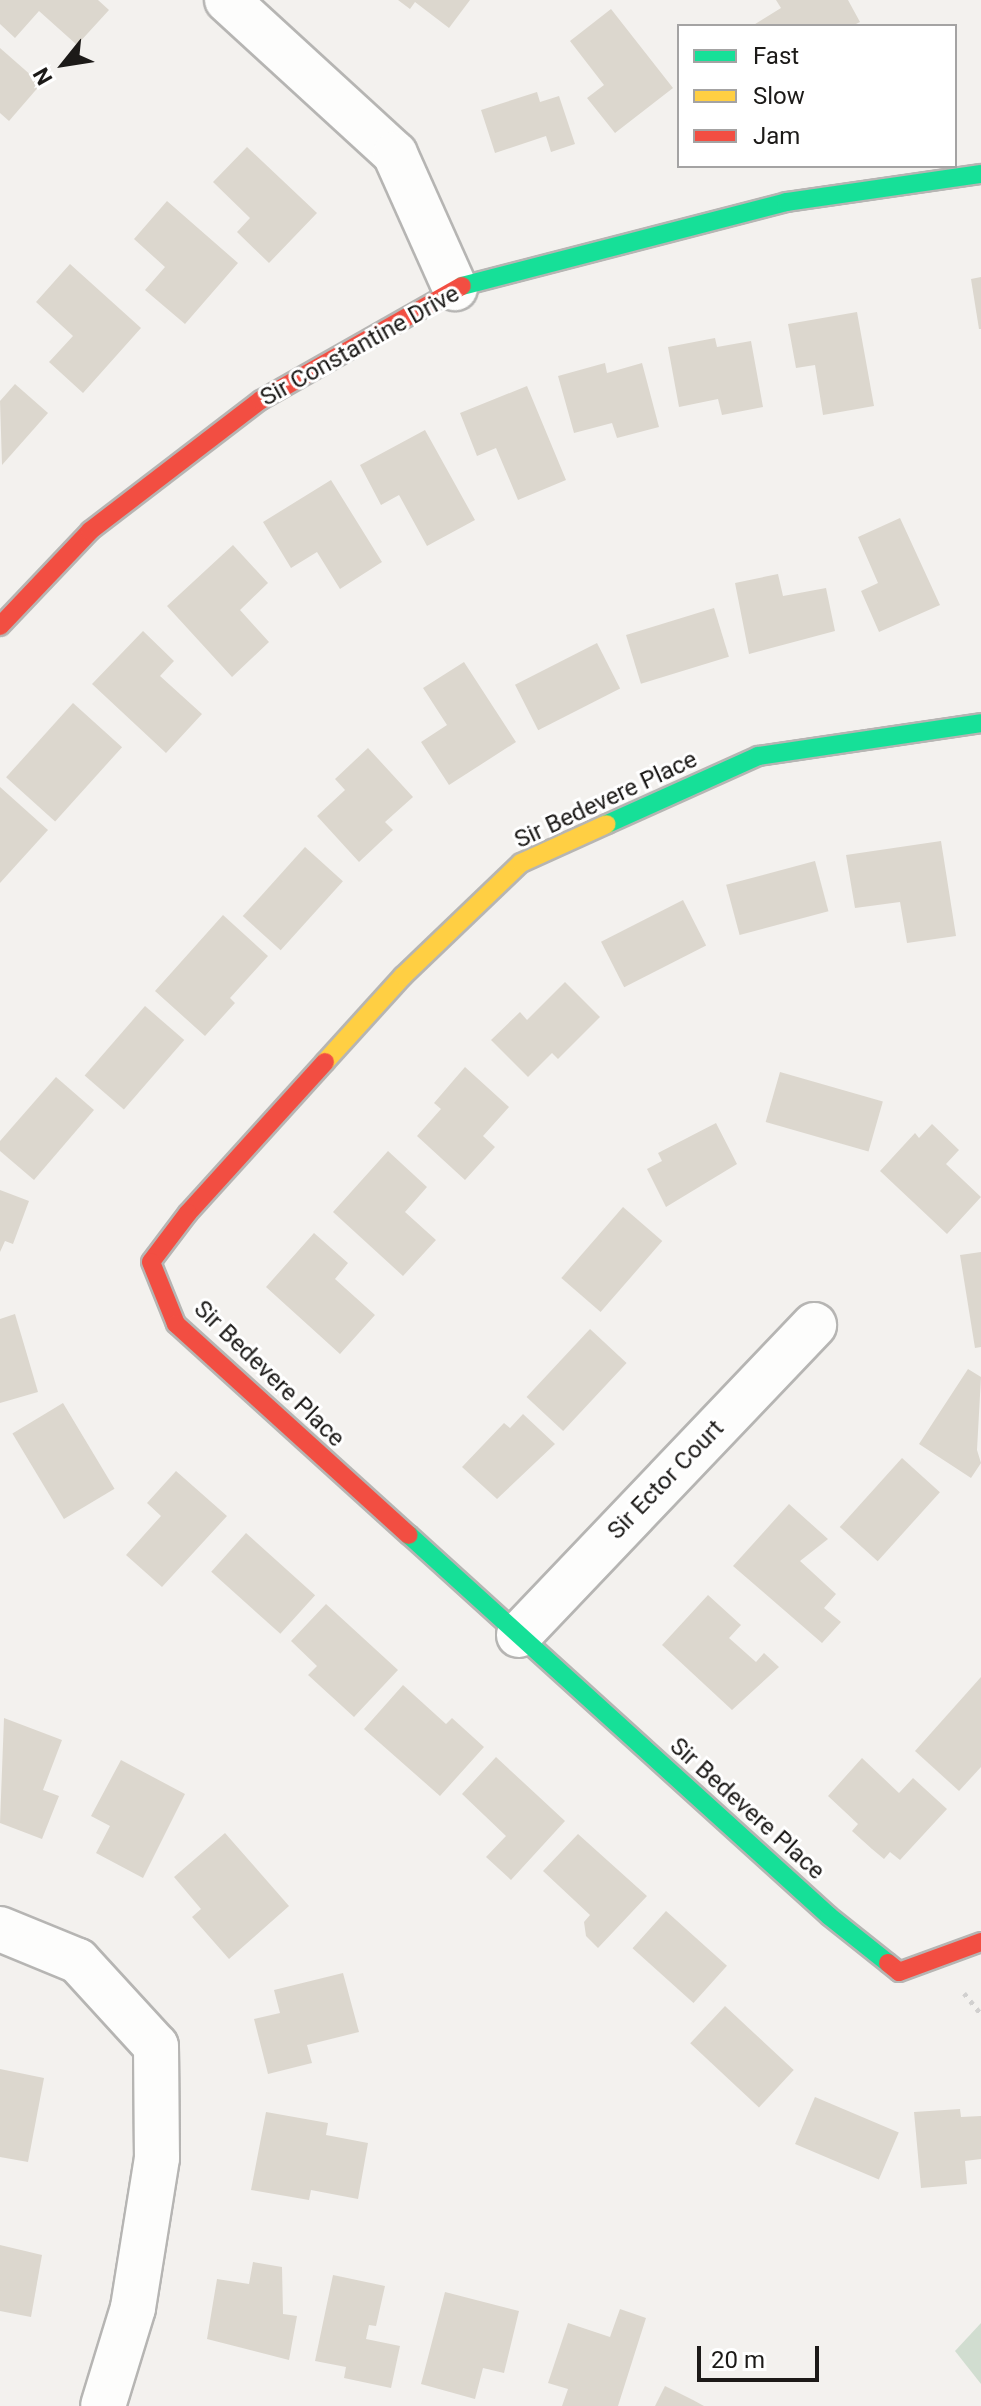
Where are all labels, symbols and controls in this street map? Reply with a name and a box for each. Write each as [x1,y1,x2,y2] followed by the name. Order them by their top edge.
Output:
[24,24,104,104] north arrow
[677,24,957,168] legend
[753,42,799,70] text: Fast
[28,63,57,89] text: N
[753,82,805,110] text: Slow
[753,122,800,150] text: Jam
[256,279,464,413] street label: Sir Constantine Drive
[510,745,702,855] street label: Sir Bedevere Place
[188,1295,350,1453] street label: Sir Bedevere Place
[602,1414,730,1546] street label: Sir Ector Court
[664,1732,830,1886] street label: Sir Bedevere Place
[701,2330,823,2380] scale bar
[711,2346,765,2374] text: 20 m

